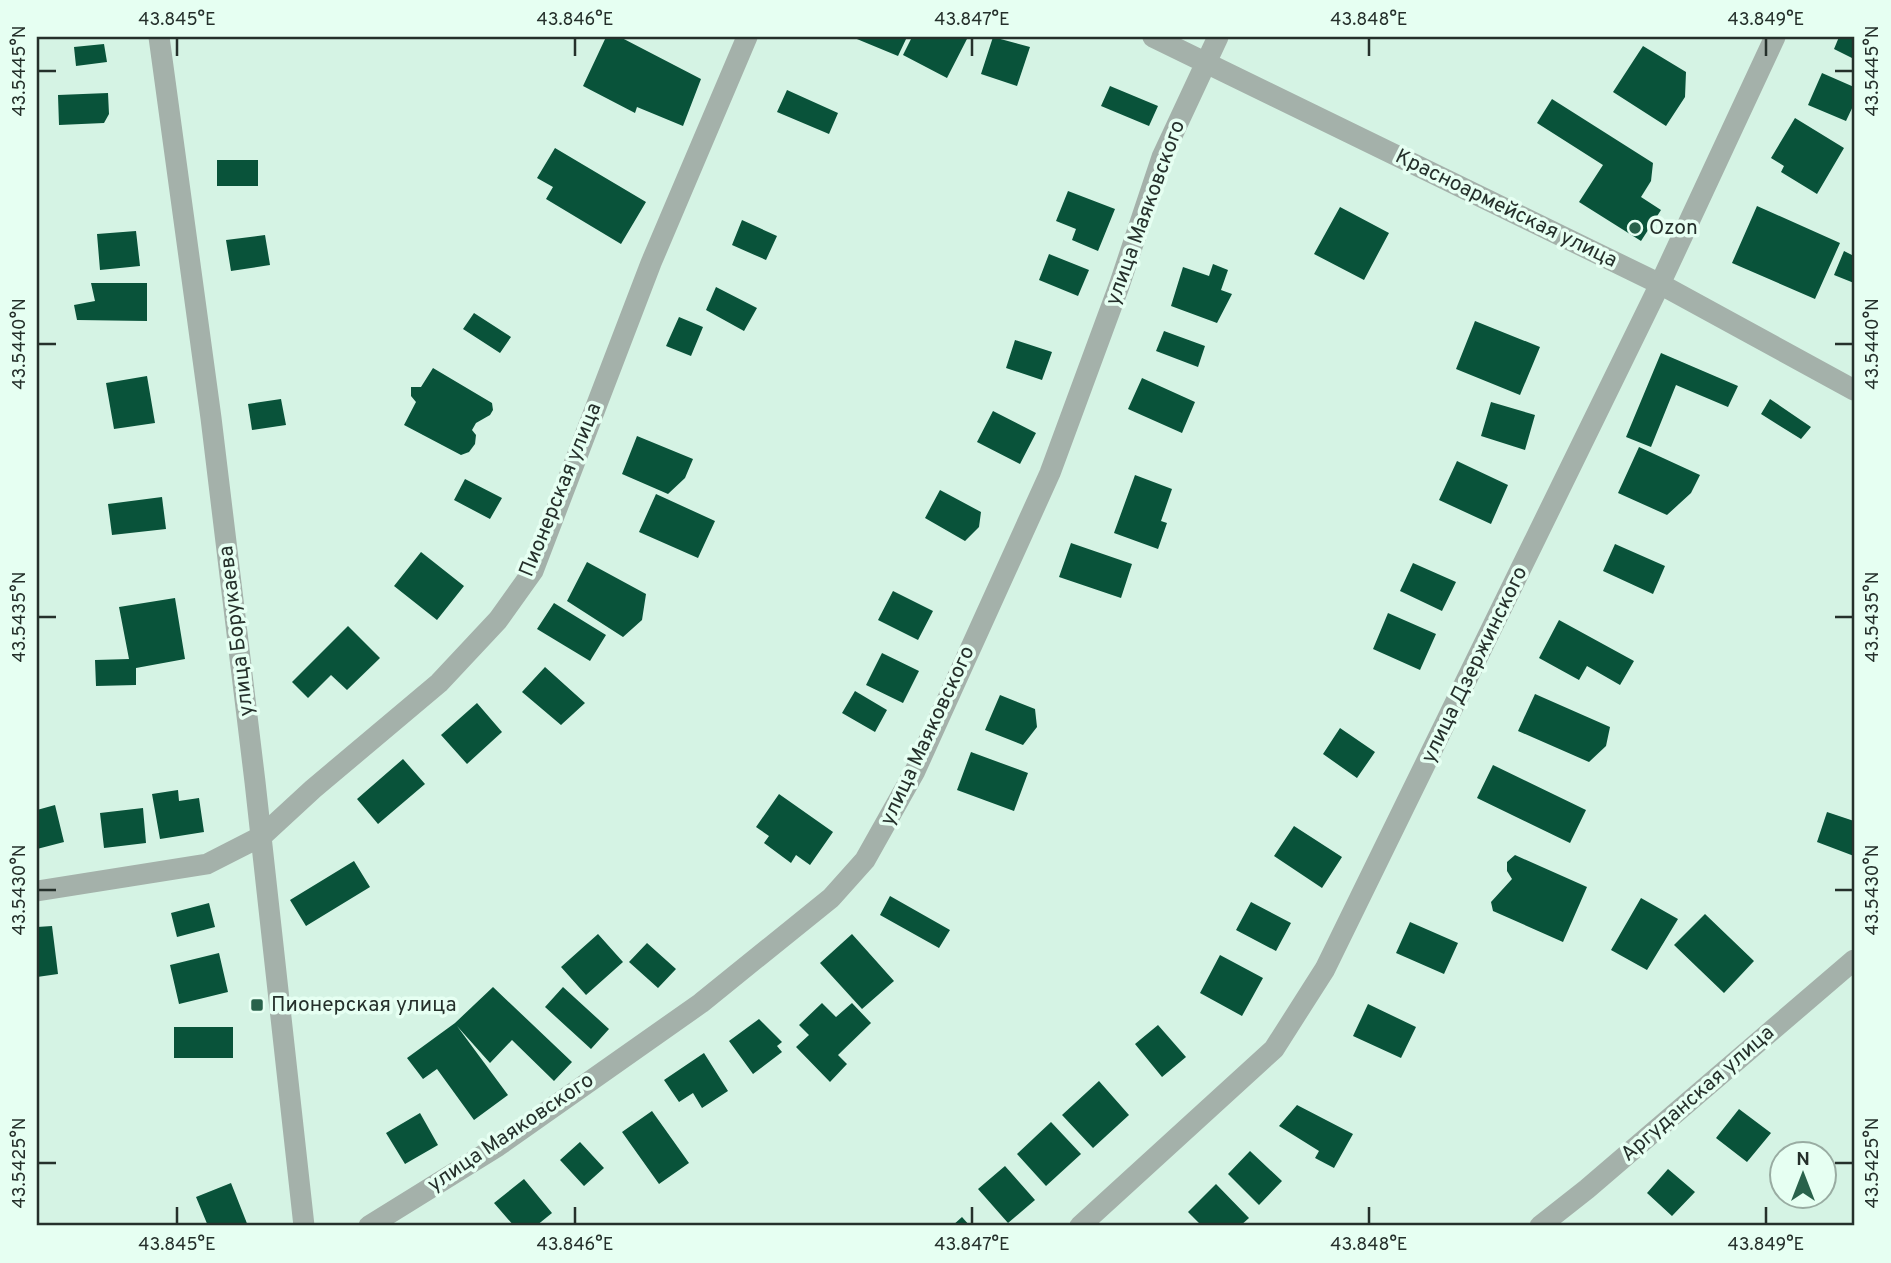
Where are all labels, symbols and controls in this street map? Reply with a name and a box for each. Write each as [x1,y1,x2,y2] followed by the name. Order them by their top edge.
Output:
[138,9,216,32] text: 43.845°E
[536,9,614,32] text: 43.846°E
[934,9,1010,32] text: 43.847°E
[1330,9,1408,32] text: 43.848°E
[1728,9,1804,32] text: 43.849°E
[9,25,32,117] text: 43.5445°N
[1862,25,1885,117] text: 43.5445°N
[1100,117,1192,309] street label: улица Маяковского
[1390,143,1622,275] street label: Красноармейская улица
[1649,215,1698,242] place label: Ozon
[1627,220,1643,236] marker: Ozon
[9,298,32,390] text: 43.5440°N
[1862,298,1885,390] text: 43.5440°N
[514,399,608,581] street label: Пионерская улица
[213,544,261,718] street label: улица Борукаева
[1416,562,1534,768] street label: улица Дзержинского
[9,572,32,662] text: 43.5435°N
[1862,572,1885,662] text: 43.5435°N
[875,642,981,830] street label: улица Маяковского
[9,844,32,936] text: 43.5430°N
[1862,844,1885,936] text: 43.5430°N
[271,992,456,1019] place label: Пионерская улица
[249,997,265,1013] marker: Пионерская улица
[1616,1020,1780,1168] street label: Аргуданская улица
[423,1067,599,1199] street label: улица Маяковского
[9,1118,32,1209] text: 43.5425°N
[1862,1118,1885,1209] text: 43.5425°N
[1769,1140,1839,1210] north arrow
[1796,1148,1810,1172] text: N
[138,1234,216,1257] text: 43.845°E
[536,1234,614,1257] text: 43.846°E
[934,1234,1010,1257] text: 43.847°E
[1330,1234,1408,1257] text: 43.848°E
[1728,1234,1804,1257] text: 43.849°E

